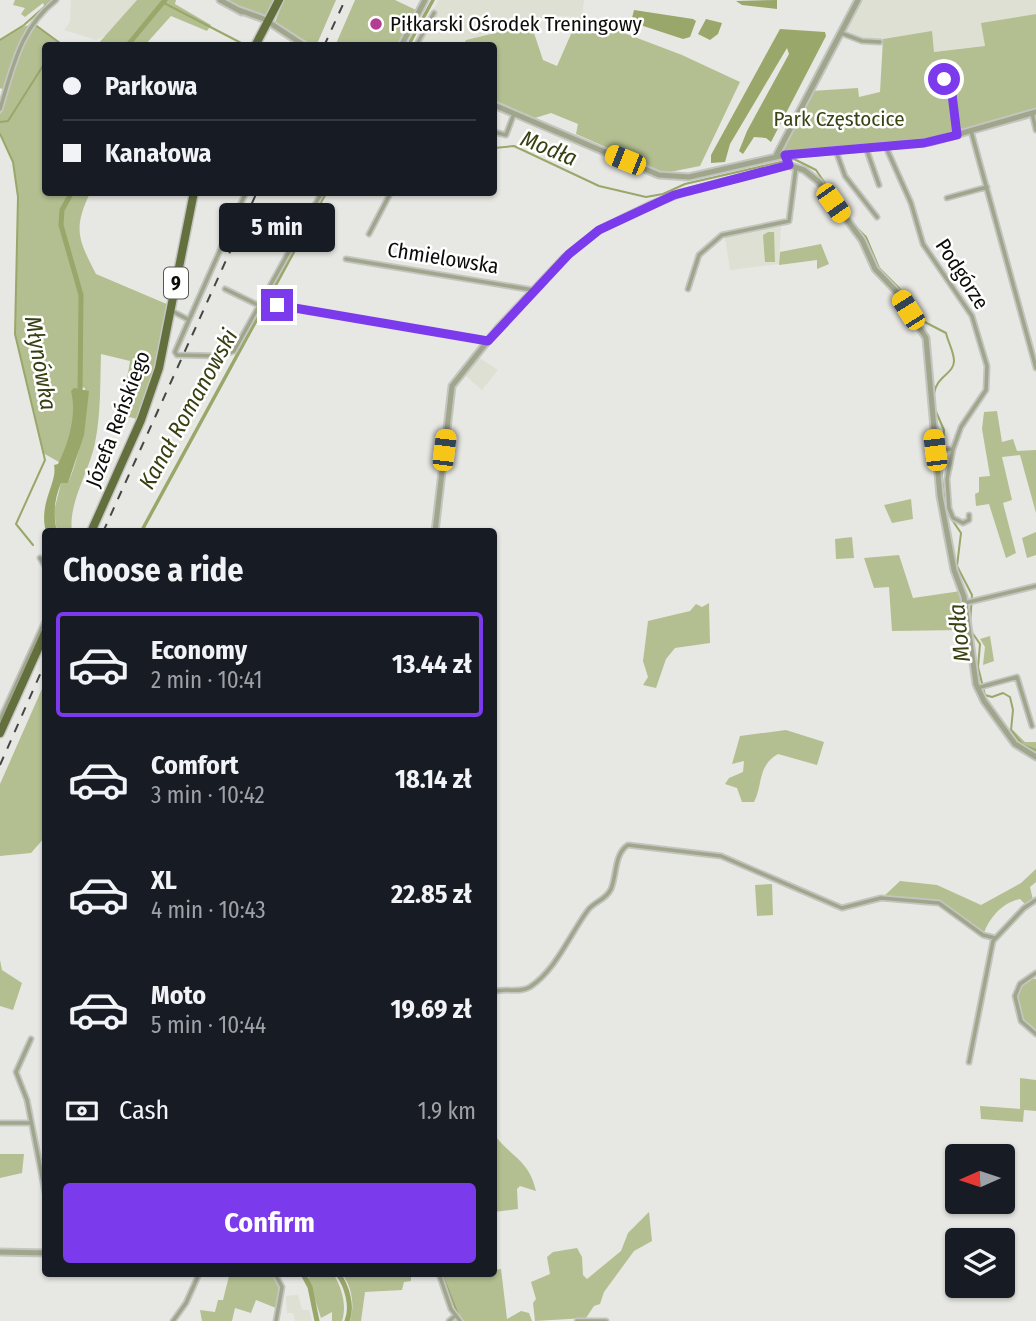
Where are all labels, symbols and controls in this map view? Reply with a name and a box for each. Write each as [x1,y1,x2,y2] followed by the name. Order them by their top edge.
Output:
[390,11,642,37] place label: Piłkarski Ośrodek Treningowy
[368,16,384,32] marker: Piłkarski Ośrodek Treningowy
[928,63,960,95] route start
[105,71,198,102] text: Parkowa
[773,106,905,132] park label: Park Częstocice
[517,124,581,172] water label: Modła
[105,138,212,169] text: Kanałowa
[602,142,649,178] car
[813,180,854,226] car
[219,204,335,252] callout: 5 min
[251,213,303,241] text: 5 min
[930,234,994,314] street label: Podgórze
[386,236,500,280] street label: Chmielowska
[164,268,188,298] road number: 9
[888,287,929,333] car
[261,289,293,321] route end
[19,314,63,412] water label: Młynówka
[132,324,244,494] water label: Kanał Romanowski
[80,347,156,491] street label: Józefa Reńskiego
[432,428,457,472] car
[923,428,948,472] car
[63,551,244,589] text: Choose a ride
[942,602,976,664] water label: Modła
[67,633,130,696] icon: car
[151,635,247,666] text: Economy
[392,649,472,680] text: 13.44 zł
[151,666,262,694] text: 2 min · 10:41
[67,748,130,811] icon: car
[151,750,239,781] text: Comfort
[395,764,472,795] text: 18.14 zł
[151,781,265,809] text: 3 min · 10:42
[67,863,130,926] icon: car
[151,865,177,896] text: XL
[391,879,472,910] text: 22.85 zł
[151,896,266,924] text: 4 min · 10:43
[67,978,130,1041] icon: car
[151,980,206,1011] text: Moto
[391,994,472,1025] text: 19.69 zł
[151,1011,266,1039] text: 5 min · 10:44
[63,1092,101,1130] icon: cash
[119,1095,169,1126] text: Cash
[418,1097,476,1125] text: 1.9 km
[945,1144,1015,1214] north arrow
[945,1144,1015,1298] map controls
[63,1183,476,1263] button: Confirm
[945,1228,1015,1298] button: layers

